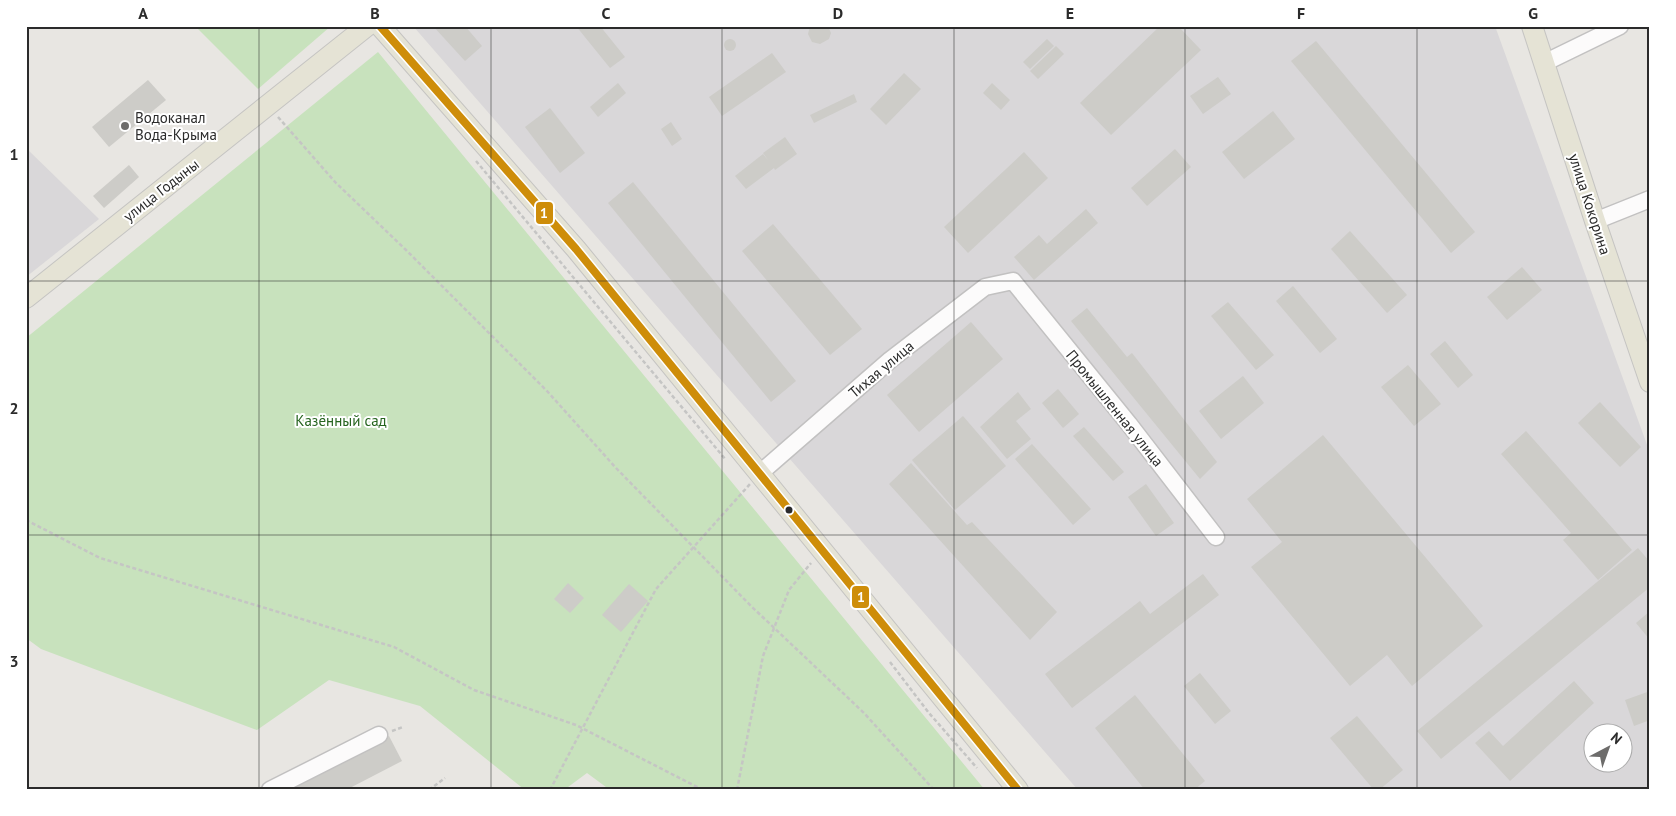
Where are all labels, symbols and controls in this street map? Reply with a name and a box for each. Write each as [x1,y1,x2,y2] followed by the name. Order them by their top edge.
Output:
[138,3,148,23] text: A
[370,3,380,23] text: B
[602,3,611,23] text: C
[833,3,843,23] text: D
[1066,3,1074,23] text: E
[1297,3,1305,23] text: F
[1528,3,1538,23] text: G
[135,108,217,144] place label: Водоканал Вода-Крыма
[119,120,131,132] marker: Водоканал Вода-Крыма
[9,144,19,164] text: 1
[1565,151,1615,257] street label: улица Кокорина
[119,154,203,226] street label: улица Годыны
[535,201,554,225] line badge: 1
[540,204,548,222] text: 1
[845,336,917,402] street label: Тихая улица
[1062,346,1168,470] street label: Промышленная улица
[9,398,19,418] text: 2
[295,411,387,430] park label: Казённый сад
[784,505,794,515] unlabelled marker
[851,585,870,609] line badge: 1
[857,588,865,606] text: 1
[9,651,19,671] text: 3
[1584,724,1634,774] north arrow
[1607,728,1626,748] text: N

